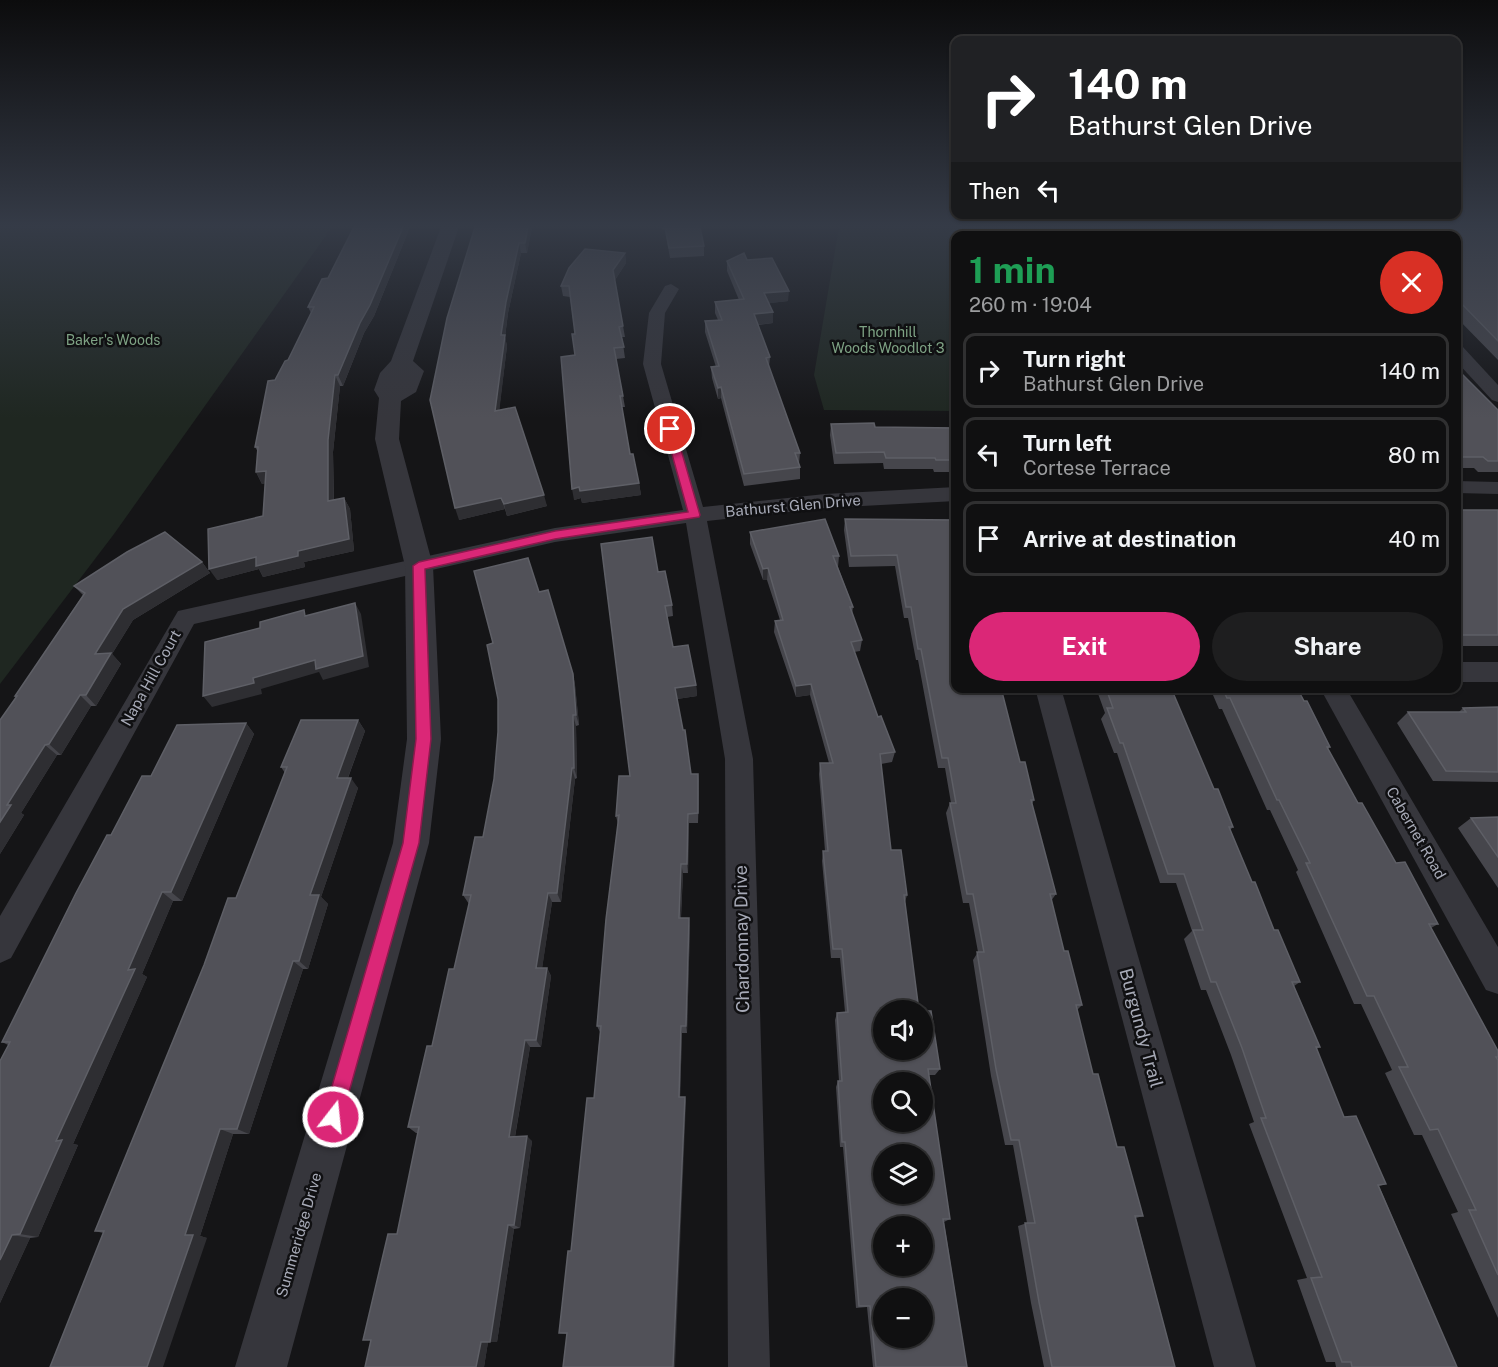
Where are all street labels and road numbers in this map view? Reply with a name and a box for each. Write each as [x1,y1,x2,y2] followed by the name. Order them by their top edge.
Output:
[725,491,861,520] street label: Bathurst Glen Drive
[117,627,184,729] street label: Napa Hill Court
[1383,784,1450,882] street label: Cabernet Road
[730,865,753,1013] street label: Chardonnay Drive
[1115,966,1168,1090] street label: Burgundy Trail
[273,1171,324,1299] street label: Summeridge Drive

